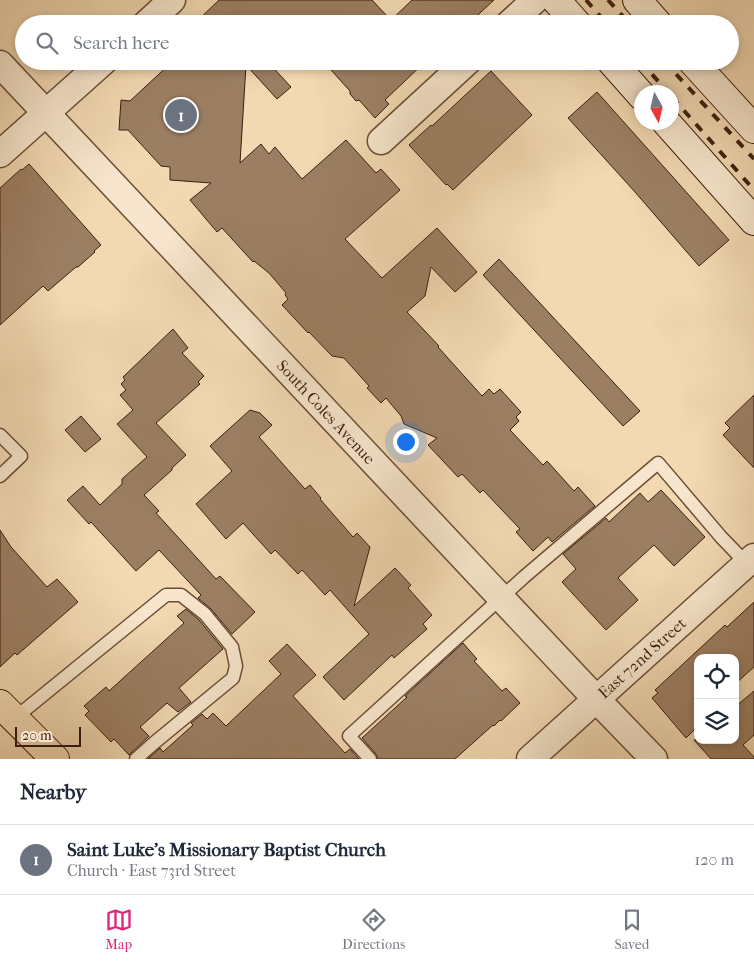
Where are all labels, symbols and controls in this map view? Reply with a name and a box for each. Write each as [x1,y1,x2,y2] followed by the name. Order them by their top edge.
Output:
[15,15,739,70] search box
[33,29,61,57] icon: search
[73,32,169,54] text: Search here
[634,85,679,130] north arrow
[165,96,197,134] pin: 1
[273,356,379,468] street label: South Coles Avenue
[393,429,419,455] your location
[594,613,690,702] street label: East 72nd Street
[694,654,739,744] map controls
[694,654,739,699] button: locate
[694,699,739,744] button: layers
[15,724,81,747] scale bar
[22,727,52,744] text: 20 m
[20,780,86,804] text: Nearby
[67,839,386,861] text: Saint Luke's Missionary Baptist Church
[33,850,39,869] text: 1
[695,850,734,869] text: 120 m
[67,861,236,880] text: Church · East 73rd Street
[105,906,133,953] tab: Map
[342,906,405,953] tab: Directions
[615,906,649,953] tab: Saved

